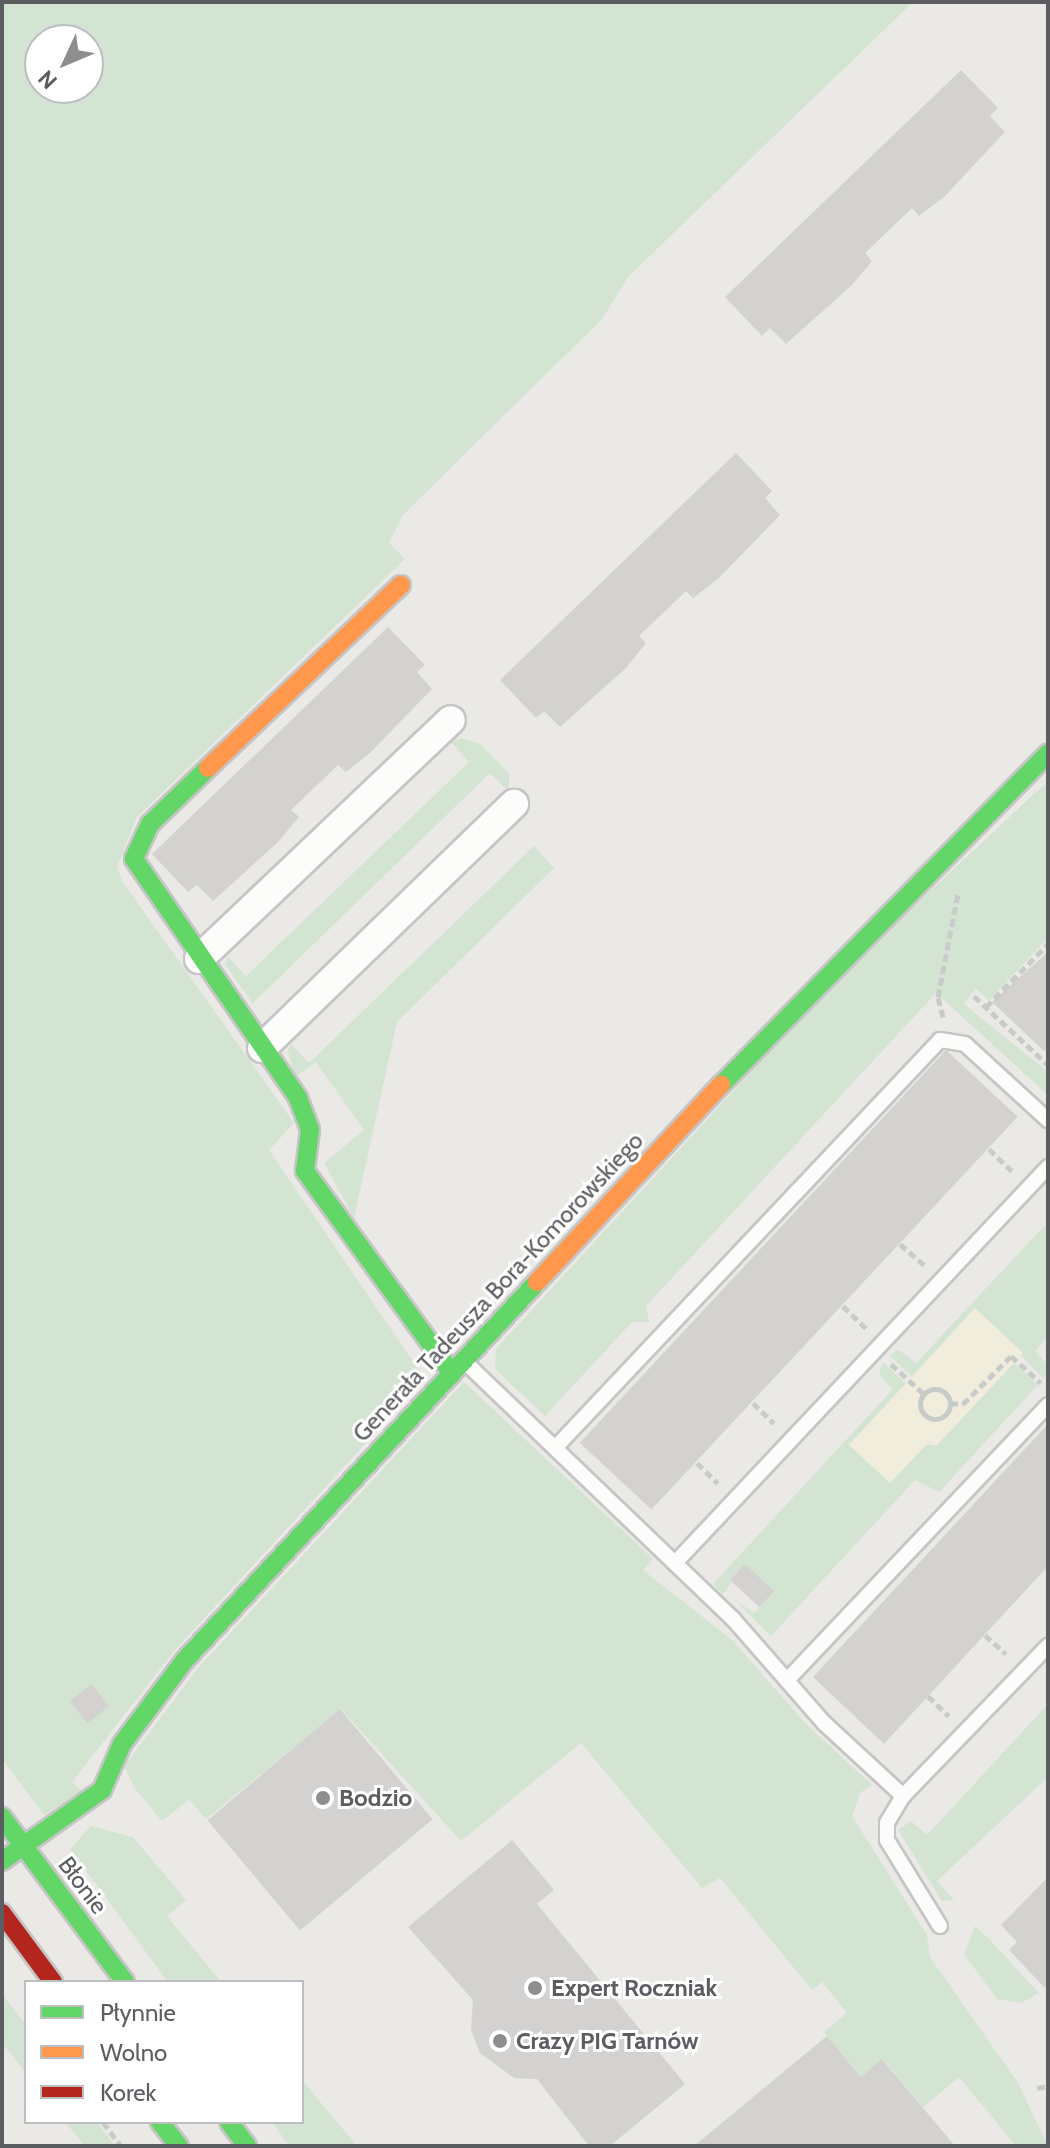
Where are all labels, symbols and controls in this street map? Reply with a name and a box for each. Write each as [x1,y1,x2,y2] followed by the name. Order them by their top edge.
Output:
[24,24,104,104] north arrow
[33,65,63,95] text: N
[347,1126,649,1448] street label: Generała Tadeusza Bora-Komorowskiego
[339,1784,412,1812] place label: Bodzio
[314,1789,332,1807] marker: Bodzio
[52,1851,114,1919] street label: Błonie
[551,1974,717,2002] place label: Expert Roczniak
[526,1979,544,1997] marker: Expert Roczniak
[24,1980,304,2124] legend
[100,1998,176,2027] text: Płynnie
[516,2027,698,2055] place label: Crazy PIG Tarnów
[491,2032,509,2050] marker: Crazy PIG Tarnów
[100,2038,167,2067] text: Wolno
[100,2078,156,2107] text: Korek

